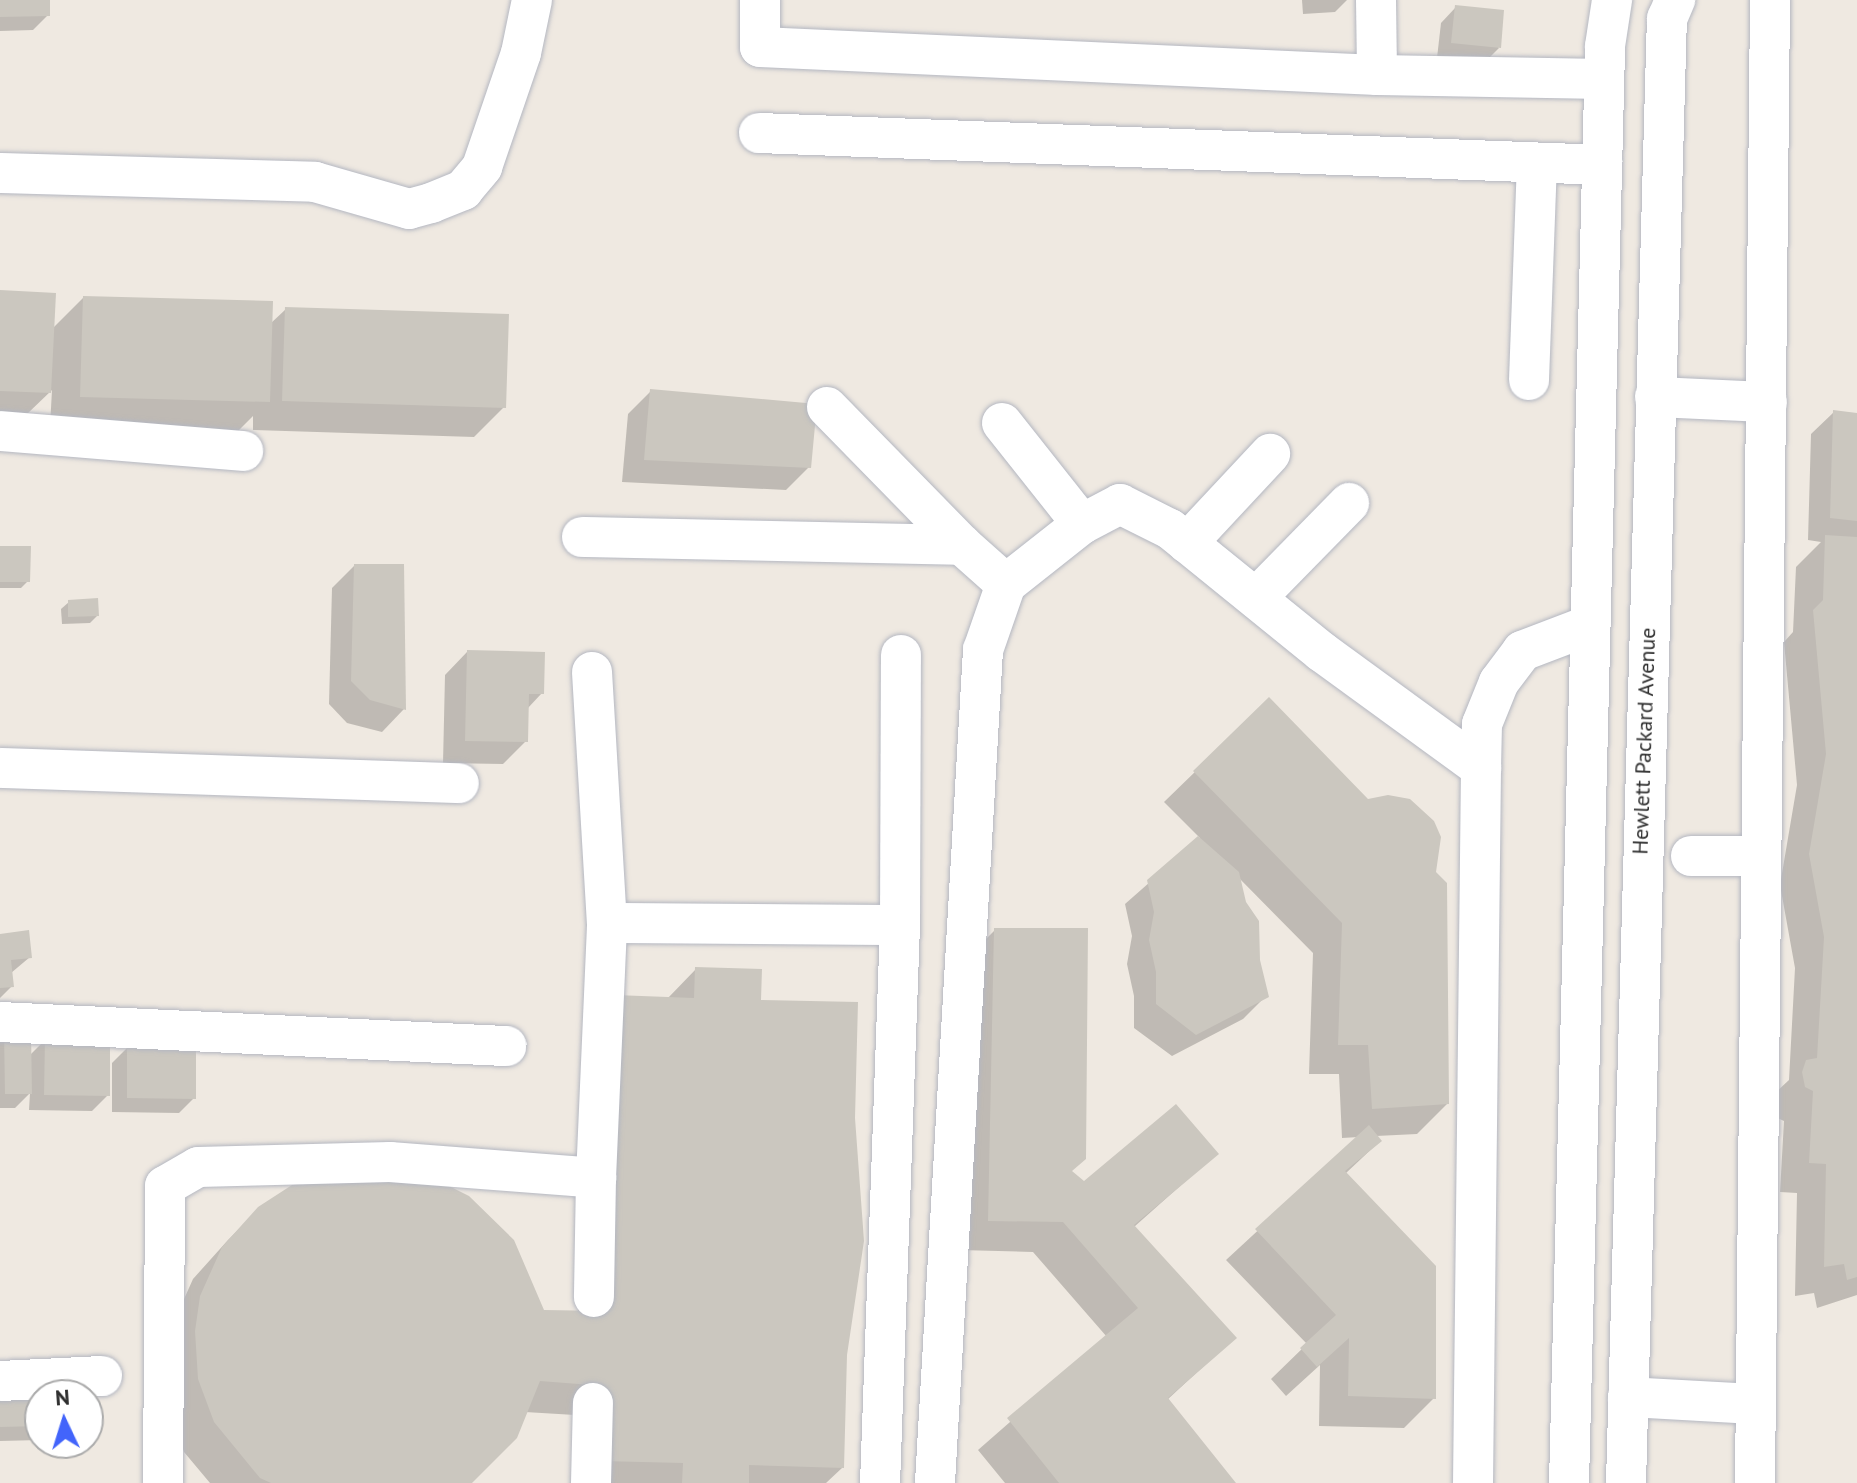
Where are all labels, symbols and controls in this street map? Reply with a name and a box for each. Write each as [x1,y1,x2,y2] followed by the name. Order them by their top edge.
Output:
[1627,627,1661,855] street label: Hewlett Packard Avenue
[24,1379,104,1459] north arrow
[54,1383,71,1412] text: N

